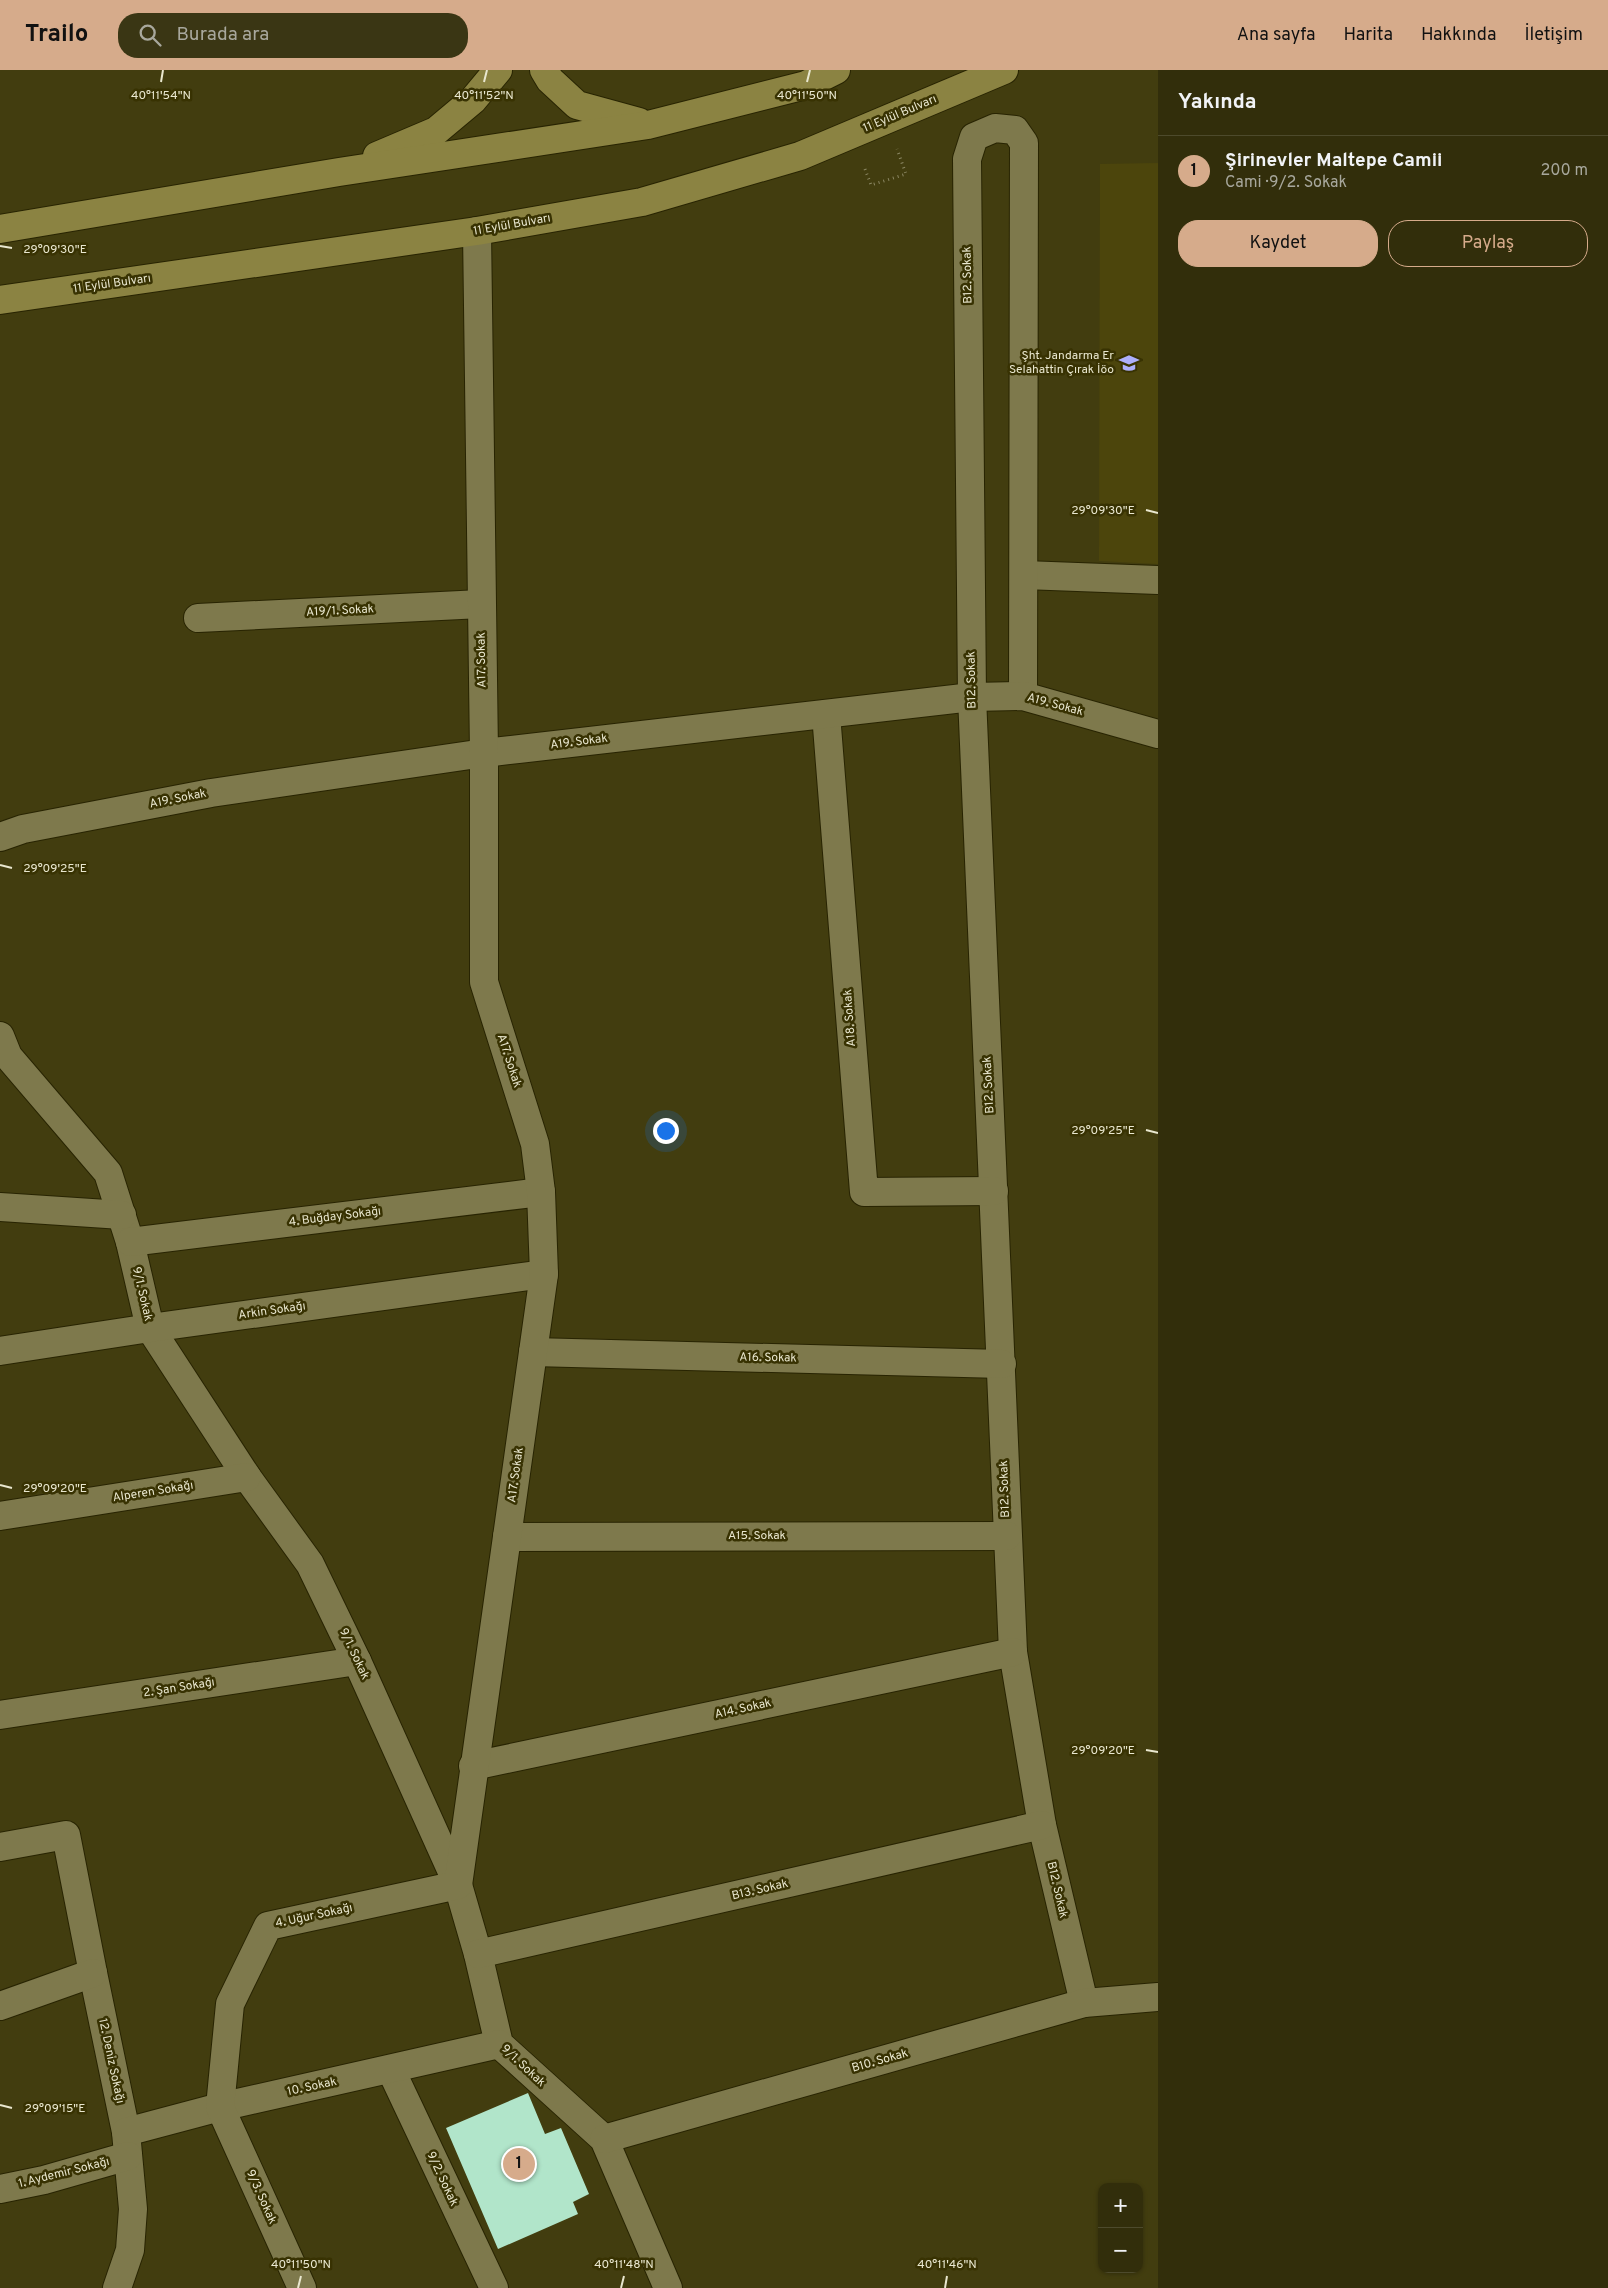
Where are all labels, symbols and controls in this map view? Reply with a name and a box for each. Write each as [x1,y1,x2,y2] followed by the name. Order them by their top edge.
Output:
[118,13,468,58] search box
[25,20,88,50] text: Trailo
[136,21,164,49] icon: search
[176,23,269,47] text: Burada ara
[1237,24,1316,47] text: Ana sayfa
[1344,24,1393,47] text: Harita
[1421,24,1496,47] text: Hakkında
[1524,24,1583,47] text: İletişim
[131,88,191,104] text: 40°11'54"N
[454,88,514,104] text: 40°11'52"N
[777,88,837,104] text: 40°11'50"N
[1178,89,1257,116] text: Yakında
[861,91,939,137] street label: 11 Eylül Bulvarı
[1225,149,1442,173] text: Şirinevler Maltepe Camii
[1191,161,1197,181] text: 1
[1540,161,1588,181] text: 200 m
[1225,173,1347,193] text: Cami · 9/2. Sokak
[472,210,552,240] street label: 11 Eylül Bulvarı
[1178,220,1378,267] button: Kaydet
[1388,220,1588,267] button: Paylaş
[23,242,87,258] text: 29°09'30"E
[959,246,977,304] street label: B12. Sokak
[72,271,152,297] street label: 11 Eylül Bulvarı
[1009,348,1114,378] place label: Şht. Jandarma Er Selahattin Çırak İöo
[1118,352,1140,374] school or university icon: Şht. Jandarma Er Selahattin Çırak İöo
[1071,503,1135,519] text: 29°09'30"E
[306,601,374,621] street label: A19/1. Sokak
[474,632,490,688] street label: A17. Sokak
[963,651,981,709] street label: B12. Sokak
[1025,690,1085,720] street label: A19. Sokak
[549,731,609,753] street label: A19. Sokak
[148,786,208,812] street label: A19. Sokak
[23,861,87,877] text: 29°09'25"E
[840,989,860,1047] street label: A18. Sokak
[493,1032,525,1090] street label: A17. Sokak
[980,1056,998,1114] street label: B12. Sokak
[653,1118,679,1144] your location
[1071,1123,1135,1139] text: 29°09'25"E
[288,1203,382,1231] street label: 4. Buğday Sokağı
[128,1265,156,1323] street label: 9/1. Sokak
[237,1298,307,1324] street label: Arkin Sokağı
[739,1349,797,1367] street label: A16. Sokak
[504,1446,528,1504] street label: A17. Sokak
[996,1460,1014,1518] street label: B12. Sokak
[112,1478,194,1506] street label: Alperen Sokağı
[23,1481,87,1497] text: 29°09'20"E
[728,1528,786,1544] street label: A15. Sokak
[335,1626,373,1682] street label: 9/1. Sokak
[142,1674,216,1702] street label: 2. Şan Sokağı
[713,1695,773,1723] street label: A14. Sokak
[1071,1743,1135,1759] text: 29°09'20"E
[1043,1860,1071,1920] street label: B12. Sokak
[730,1876,790,1904] street label: B13. Sokak
[274,1900,354,1932] street label: 4. Uğur Sokağı
[94,2017,128,2105] street label: 12. Deniz Sokağı
[497,2041,549,2091] street label: 9/1. Sokak
[850,2045,910,2077] street label: B10. Sokak
[286,2074,338,2100] street label: 10. Sokak
[25,2101,85,2117] text: 29°09'15"E
[503,2145,535,2183] pin: 1
[422,2149,462,2209] street label: 9/2. Sokak
[17,2154,111,2192] street label: 1. Aydemir Sokağı
[242,2167,280,2227] street label: 9/3. Sokak
[1098,2183,1143,2273] map controls
[1098,2183,1143,2228] button: +
[1098,2228,1143,2273] button: −
[271,2257,331,2273] text: 40°11'50"N
[594,2257,654,2273] text: 40°11'48"N
[917,2257,977,2273] text: 40°11'46"N

